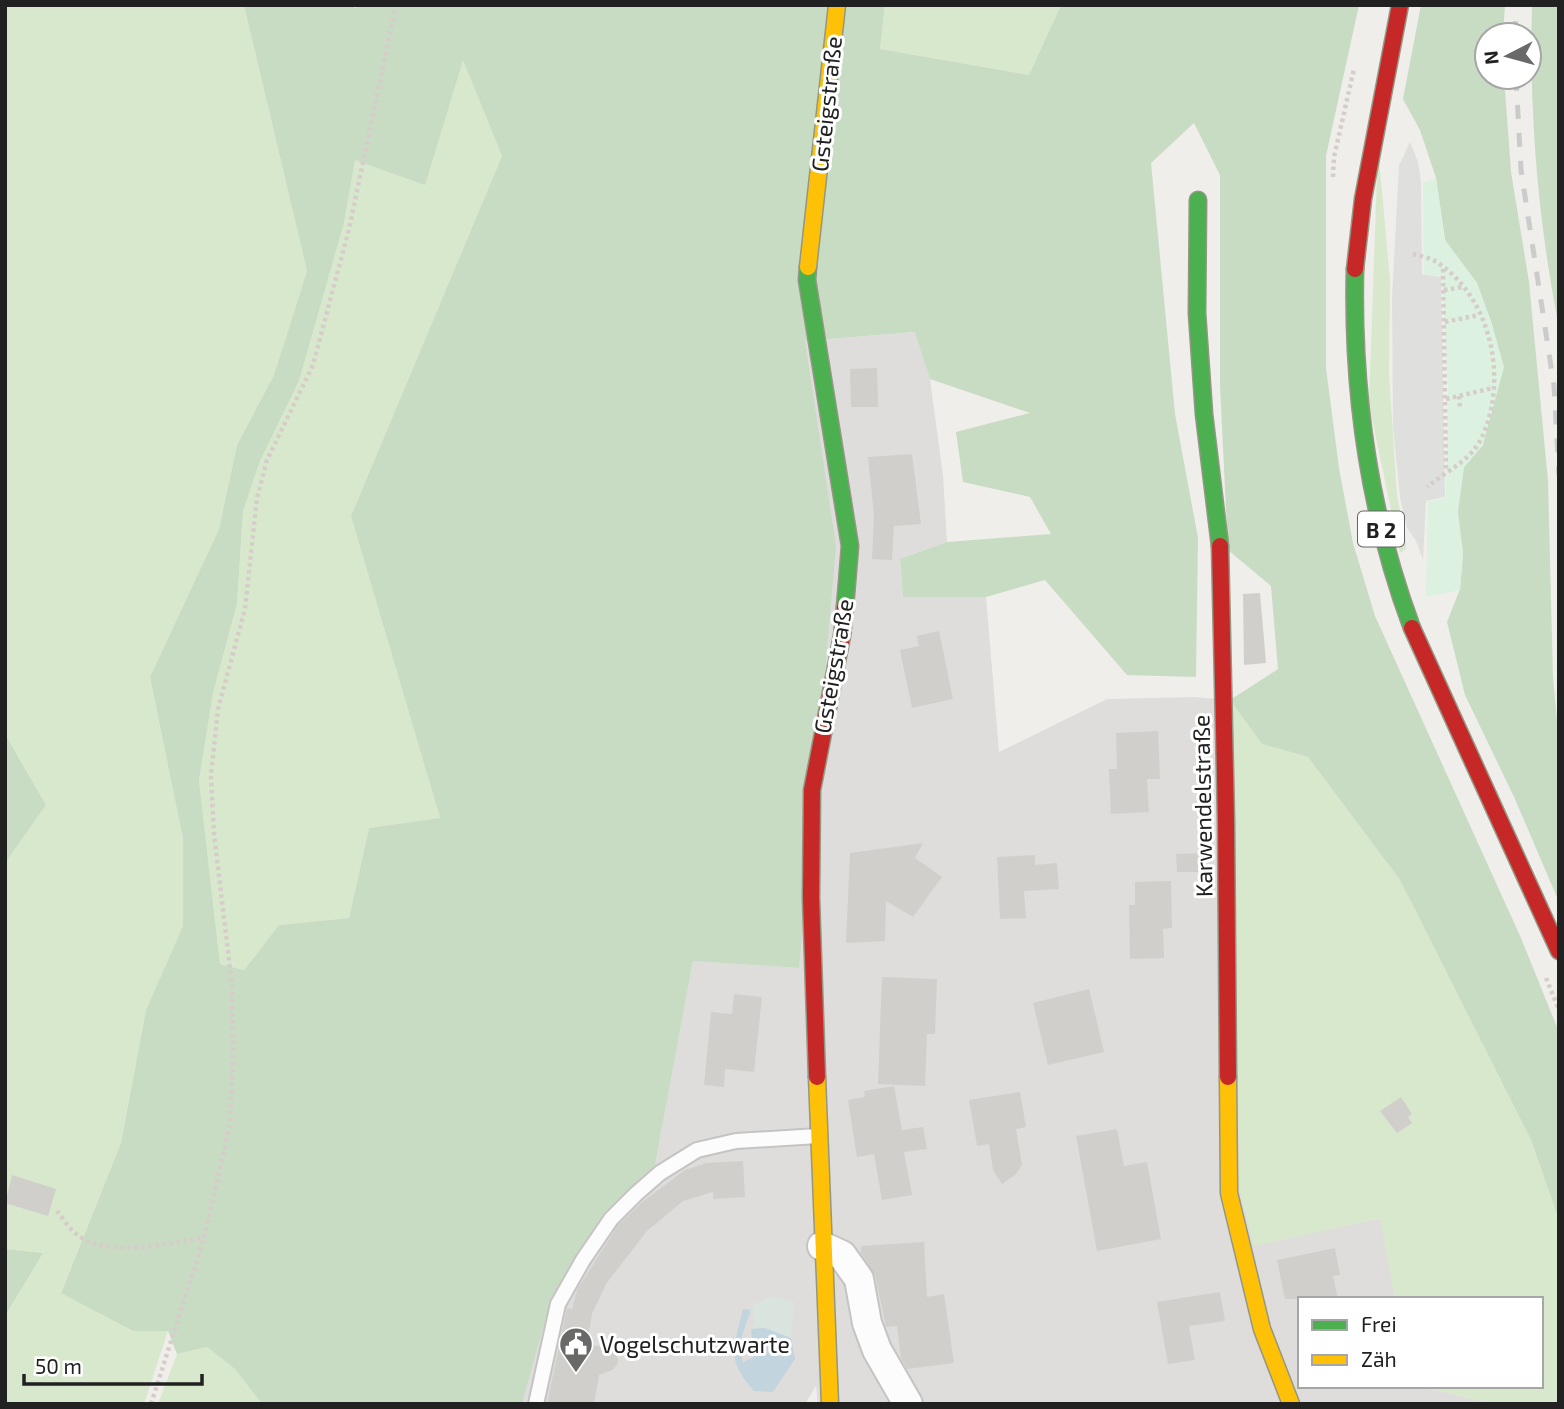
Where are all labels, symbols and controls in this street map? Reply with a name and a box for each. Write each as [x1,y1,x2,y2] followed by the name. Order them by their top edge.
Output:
[1473,21,1543,91] north arrow
[805,35,847,173] street label: Gsteigstraße
[1478,50,1503,66] text: N
[1358,512,1404,546] road number: B 2
[807,597,859,735] street label: Gsteigstraße
[1186,714,1218,898] street label: Karwendelstraße
[1298,1297,1543,1388] legend
[1361,1311,1397,1336] text: Frei
[557,1325,595,1374] public building icon: Vogelschutzwarte
[600,1330,790,1358] place label: Vogelschutzwarte
[24,1342,203,1386] scale bar
[1361,1346,1397,1371] text: Zäh
[35,1353,82,1378] text: 50 m

